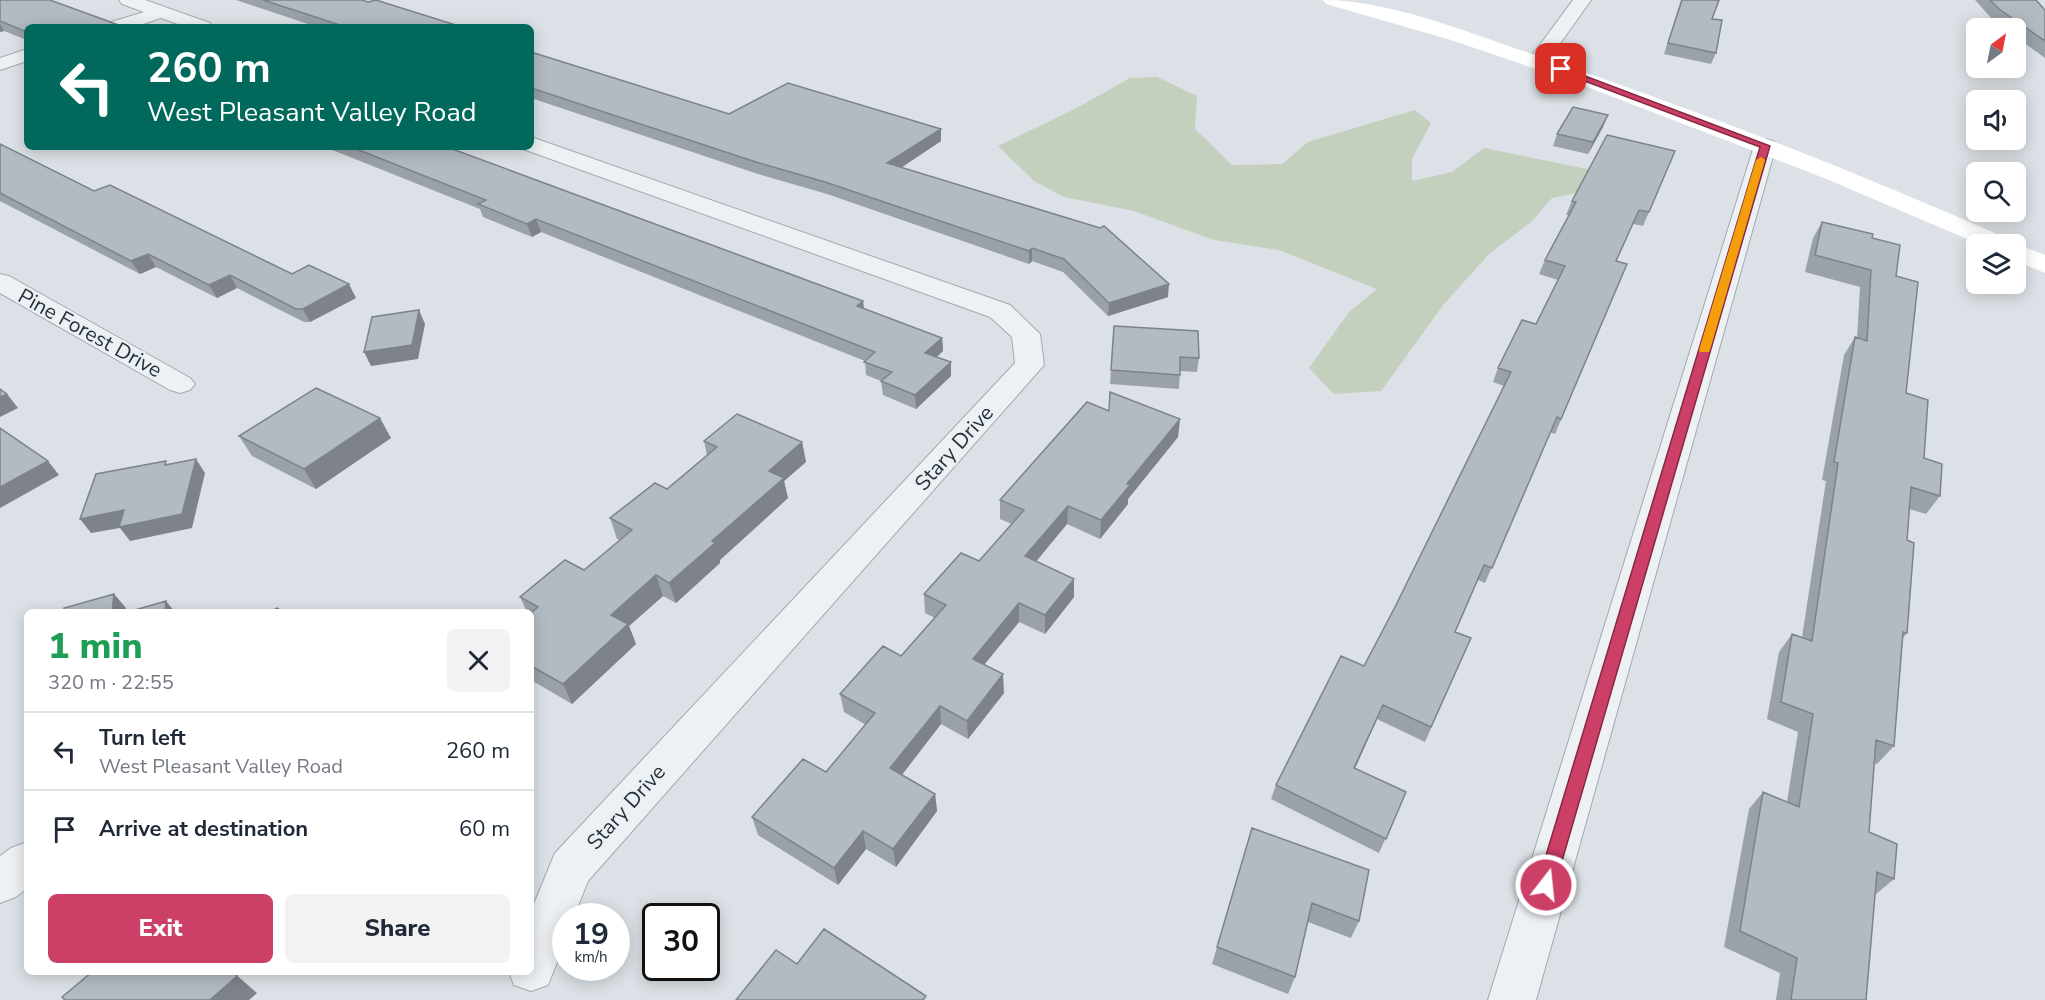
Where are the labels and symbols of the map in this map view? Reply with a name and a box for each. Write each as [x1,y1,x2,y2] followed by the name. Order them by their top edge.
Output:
[1966,18,2026,78] north arrow
[1535,43,1586,94] pin
[13,282,167,384] street label: Pine Forest Drive
[908,399,1000,497] street label: Stary Drive
[580,758,672,856] street label: Stary Drive
[1514,853,1578,917] position arrow
[642,903,720,981] speed limit sign: 30

